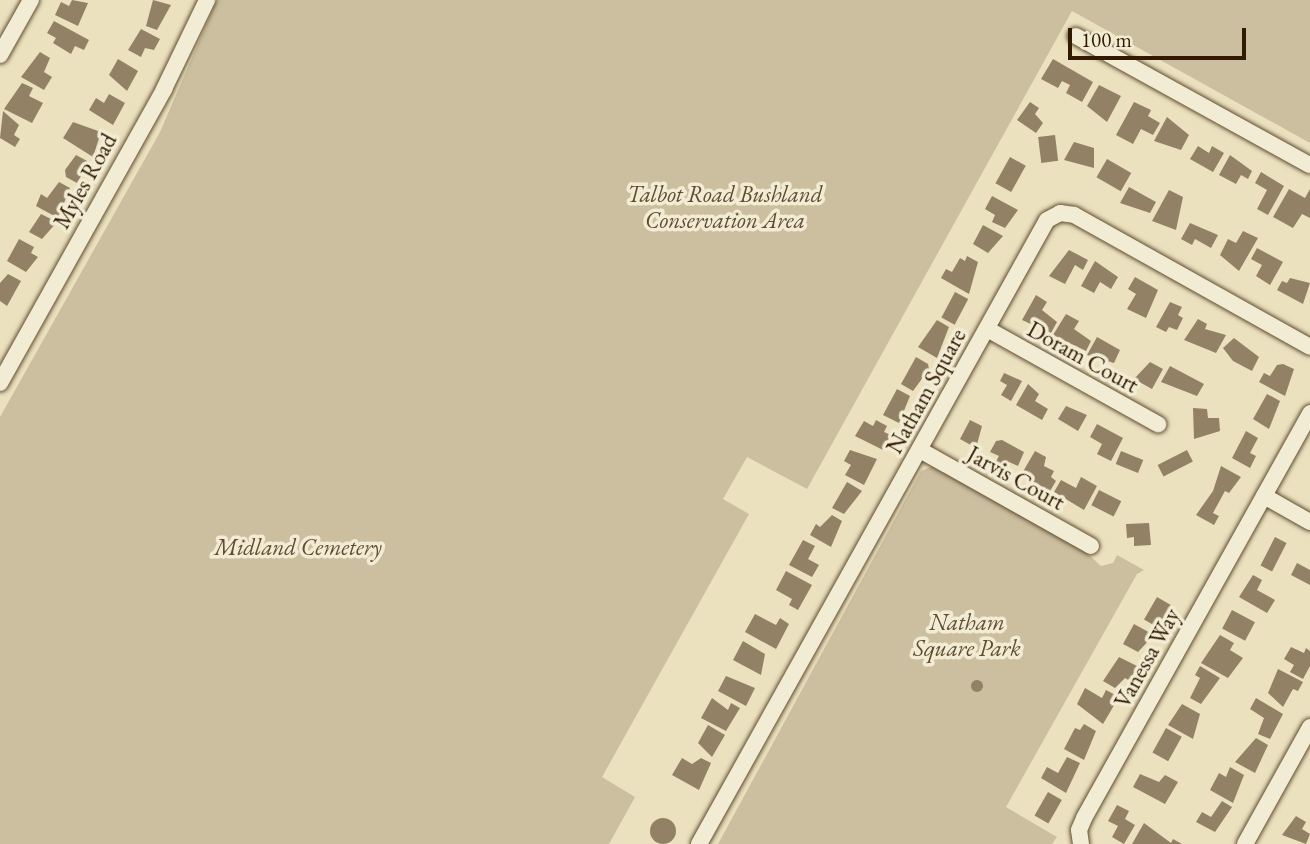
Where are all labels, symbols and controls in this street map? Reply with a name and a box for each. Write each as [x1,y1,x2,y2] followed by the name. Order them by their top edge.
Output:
[1072,14,1250,58] scale bar
[1081,26,1132,53] text: 100 m
[48,129,122,233] street label: Myles Road
[627,180,823,234] park label: Talbot Road Bushland Conservation Area
[1023,315,1143,399] street label: Doram Court
[880,324,972,458] street label: Natham Square
[962,440,1070,516] street label: Jarvis Court
[214,533,382,561] park label: Midland Cemetery
[1108,603,1186,713] street label: Vanessa Way
[913,608,1021,662] park label: Natham Square Park

